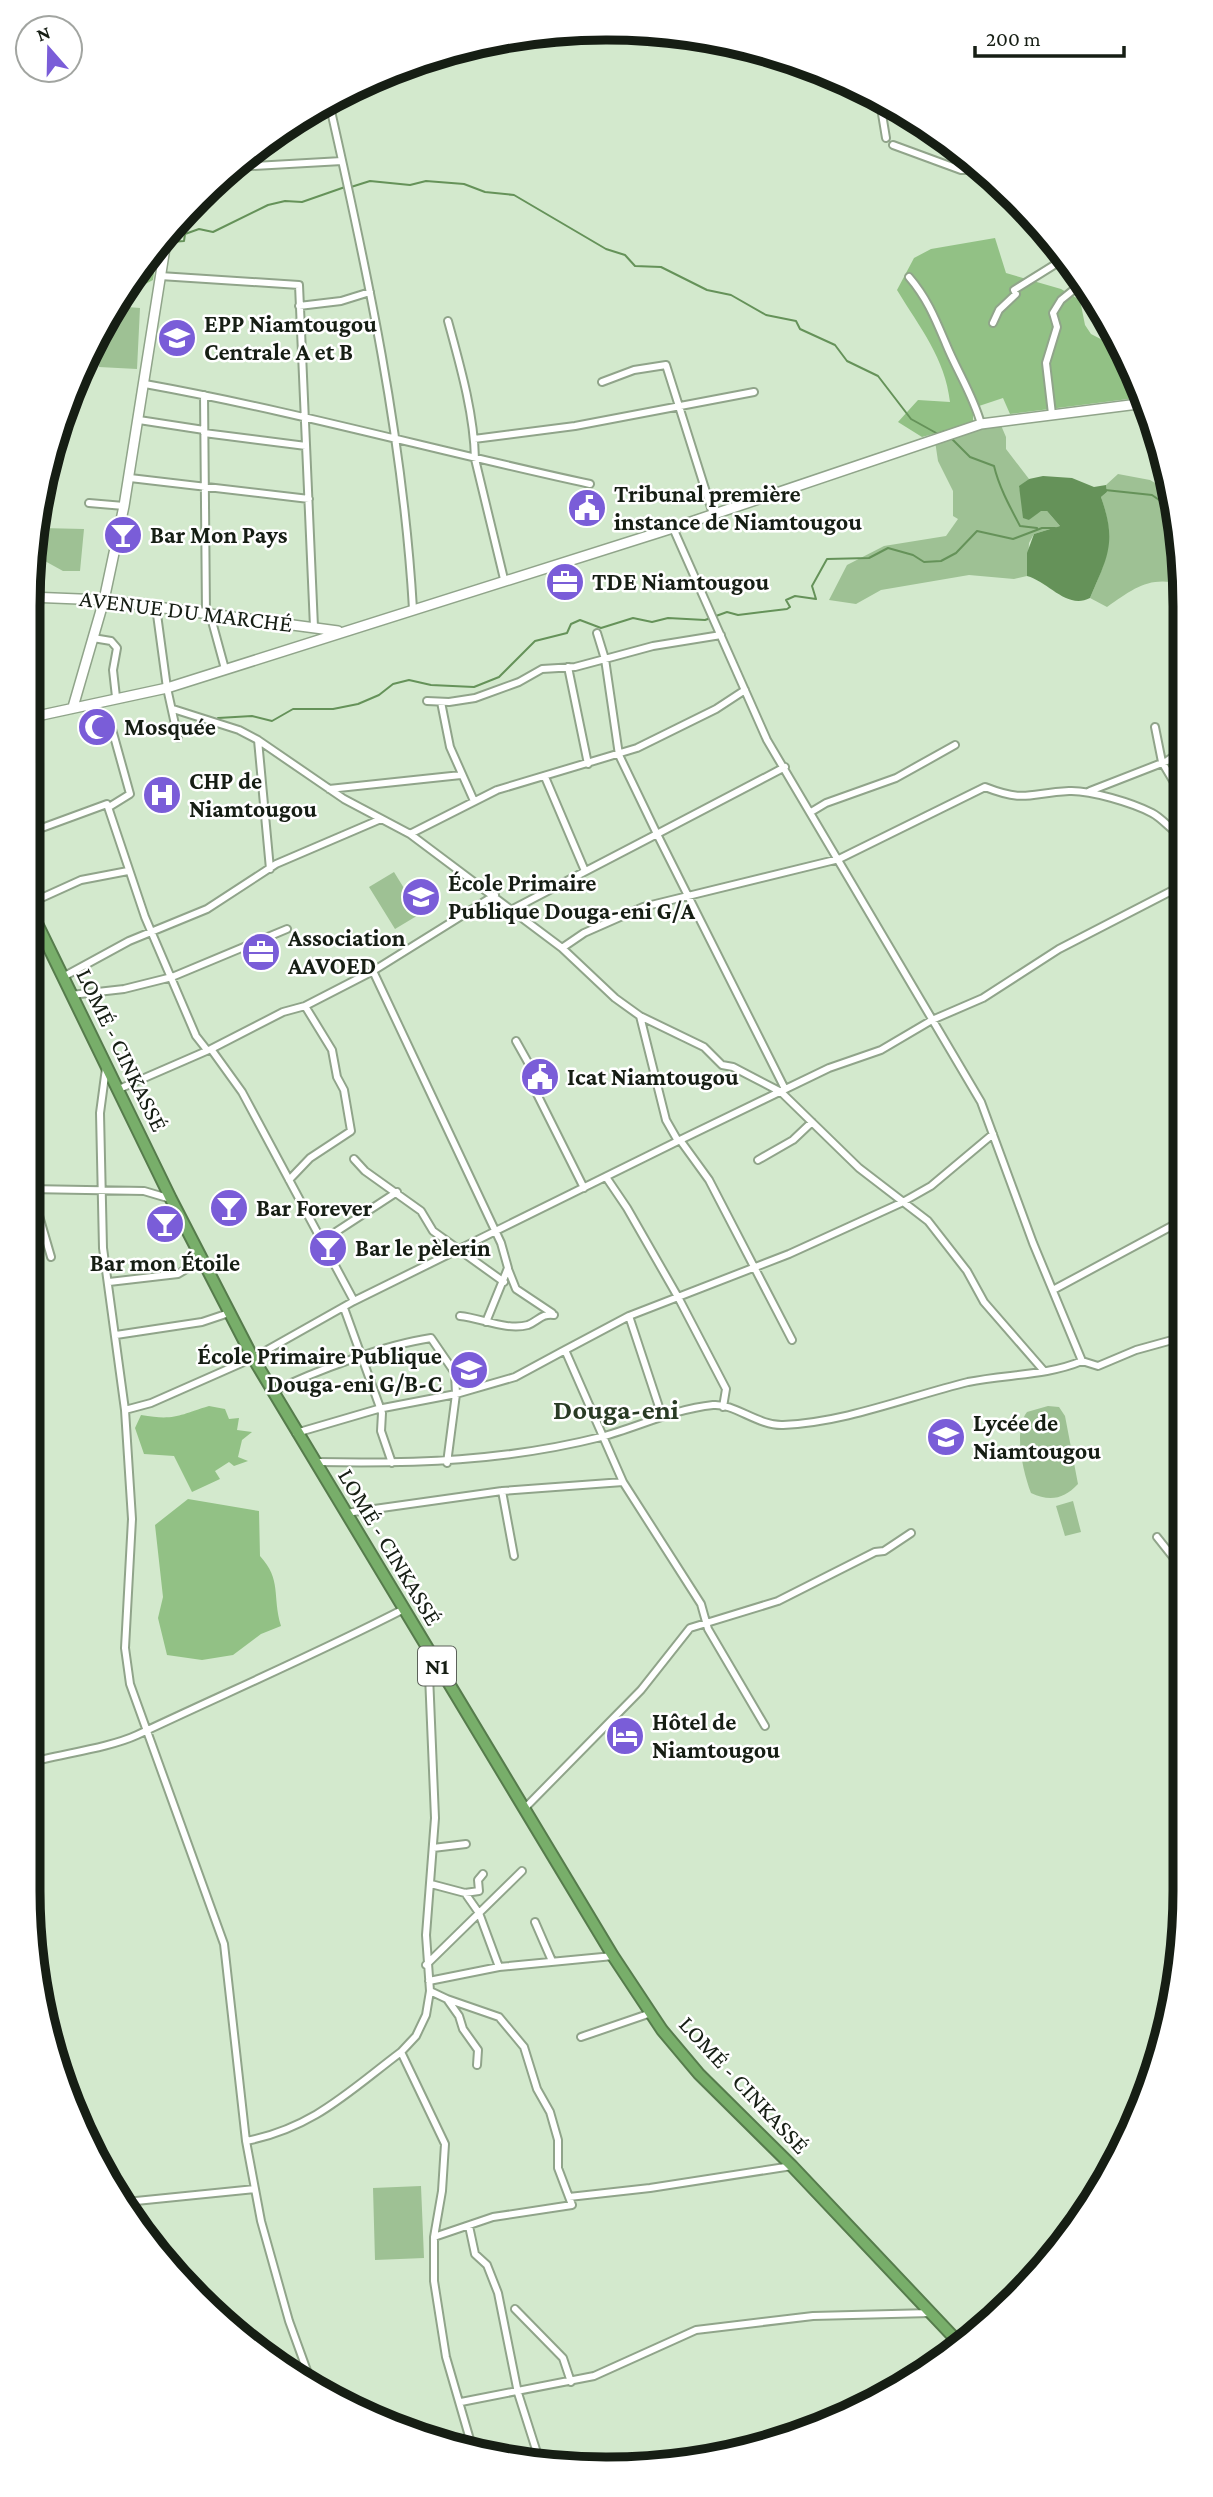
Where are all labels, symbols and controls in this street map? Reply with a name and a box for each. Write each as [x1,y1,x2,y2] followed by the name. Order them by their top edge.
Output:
[14,14,84,84] north arrow
[975,14,1124,58] scale bar
[34,21,53,46] text: N
[986,27,1041,51] text: 200 m
[204,310,377,365] place label: EPP Niamtougou Centrale A et B
[156,317,198,359] school or university icon: EPP Niamtougou Centrale A et B
[614,480,862,535] place label: Tribunal première instance de Niamtougou
[566,487,608,529] public building icon: Tribunal première instance de Niamtougou
[102,514,144,556] bar icon: Bar Mon Pays
[150,521,288,548] place label: Bar Mon Pays
[544,561,586,603] office icon: TDE Niamtougou
[592,568,769,595] place label: TDE Niamtougou
[78,584,294,637] street label: AVENUE DU MARCHÉ
[76,706,118,748] mosque icon: Mosquée
[124,713,216,740] place label: Mosquée
[189,767,317,822] place label: CHP de Niamtougou
[141,774,183,816] hospital icon: CHP de Niamtougou
[448,869,696,924] place label: École Primaire Publique Douga-eni G/A
[400,876,442,918] school or university icon: École Primaire Publique Douga-eni G/A
[287,924,406,979] place label: Association AAVOED
[240,931,282,973] office icon: Association AAVOED
[71,964,174,1136] street label: LOMÉ - CINKASSÉ
[519,1056,561,1098] public building icon: Icat Niamtougou
[567,1063,739,1090] place label: Icat Niamtougou
[208,1187,250,1229] bar icon: Bar Forever
[256,1194,373,1221] place label: Bar Forever
[144,1203,186,1245] bar icon: Bar mon Étoile
[307,1227,349,1269] bar icon: Bar le pèlerin
[355,1234,491,1261] place label: Bar le pèlerin
[90,1249,240,1276] place label: Bar mon Étoile
[197,1342,442,1397] place label: École Primaire Publique Douga-eni G/B-C
[448,1349,490,1391] school or university icon: École Primaire Publique Douga-eni G/B-C
[553,1394,679,1425] district label: Douga-eni
[973,1409,1101,1464] place label: Lycée de Niamtougou
[925,1416,967,1458] school or university icon: Lycée de Niamtougou
[333,1463,448,1630] street label: LOMÉ - CINKASSÉ
[418,1646,456,1686] road number: N1
[652,1708,780,1763] place label: Hôtel de Niamtougou
[604,1715,646,1757] hotel icon: Hôtel de Niamtougou
[674,2010,815,2159] street label: LOMÉ - CINKASSÉ

